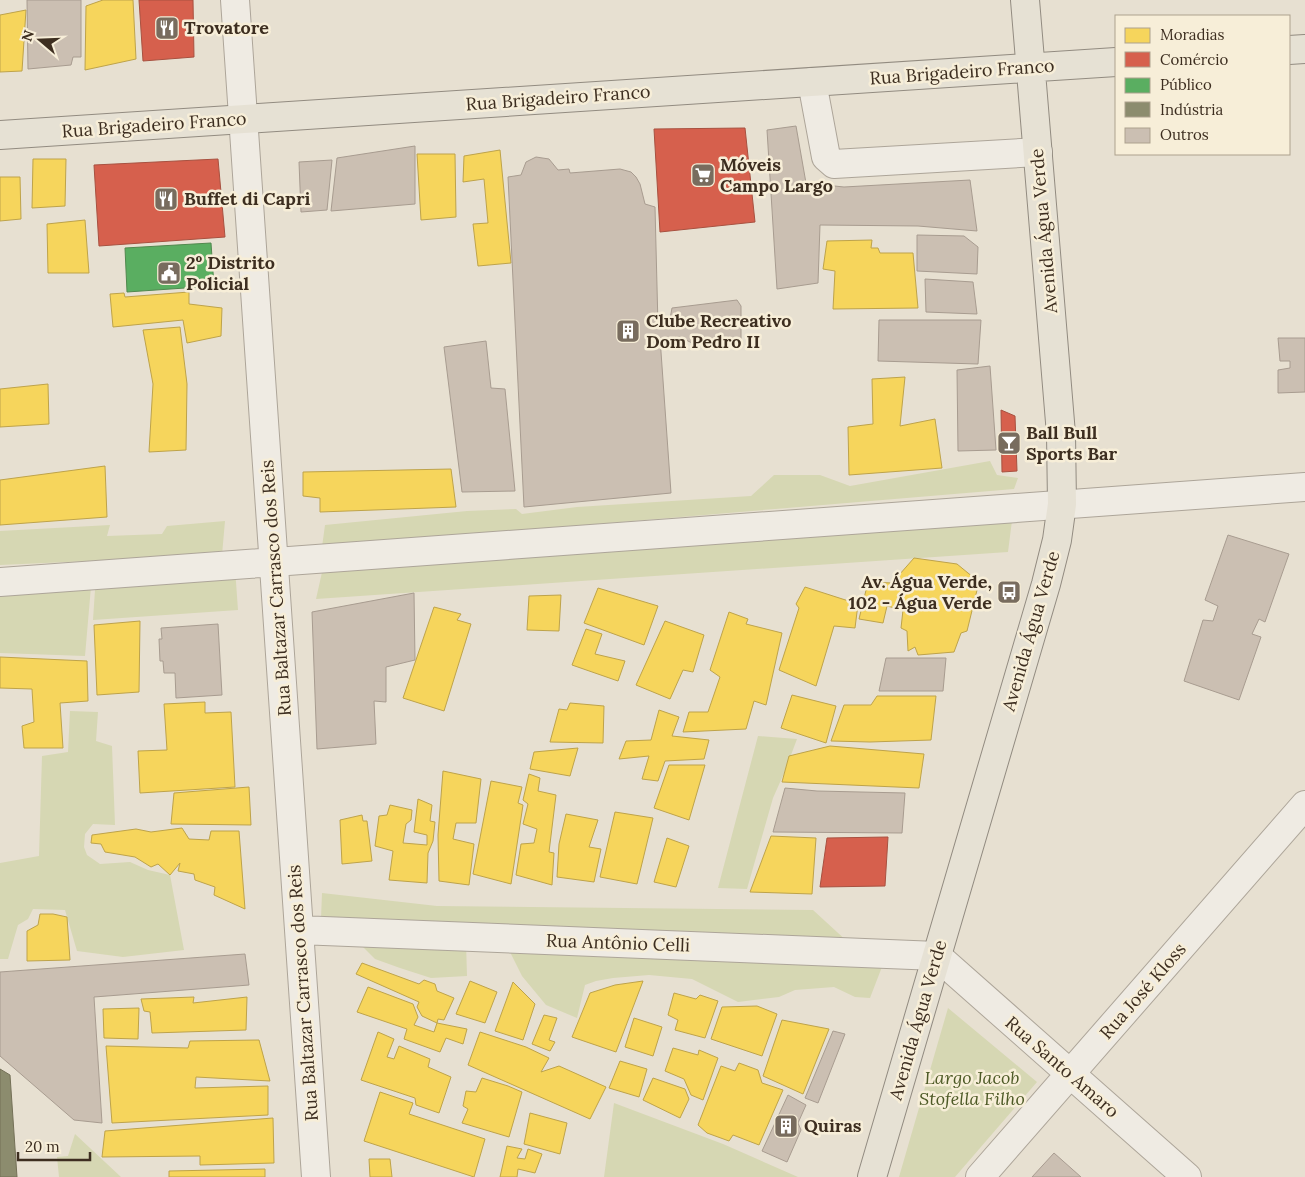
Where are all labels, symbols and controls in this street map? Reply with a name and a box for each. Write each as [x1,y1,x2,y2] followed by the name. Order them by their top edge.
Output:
[15,15,65,65] north arrow
[154,15,180,41] restaurant icon: Trovatore
[1115,15,1290,155] legend
[184,16,269,39] place label: Trovatore
[1160,25,1224,44] text: Moradias
[17,28,38,44] text: N
[1160,50,1228,69] text: Comércio
[869,54,1055,89] street label: Rua Brigadeiro Franco
[1160,75,1212,94] text: Público
[465,80,651,115] street label: Rua Brigadeiro Franco
[1160,100,1223,119] text: Indústria
[61,107,247,142] street label: Rua Brigadeiro Franco
[1160,125,1209,144] text: Outros
[1025,147,1062,315] street label: Avenida Água Verde
[720,153,833,197] place label: Móveis Campo Largo
[690,162,716,188] supermarket icon: Móveis Campo Largo
[153,186,179,212] restaurant icon: Buffet di Capri
[184,187,311,210] place label: Buffet di Capri
[186,251,275,295] place label: 2º Distrito Policial
[156,260,182,286] public building icon: 2º Distrito Policial
[646,309,791,353] place label: Clube Recreativo Dom Pedro II
[615,318,641,344] building icon: Clube Recreativo Dom Pedro II
[1026,421,1117,465] place label: Ball Bull Sports Bar
[996,430,1022,456] bar icon: Ball Bull Sports Bar
[255,459,296,717] street label: Rua Baltazar Carrasco dos Reis
[996,548,1064,715] street label: Avenida Água Verde
[849,570,992,614] place label: Av. Água Verde, 102 - Água Verde
[996,579,1022,605] bus stop icon: Av. Água Verde, 102 - Água Verde
[282,864,323,1122] street label: Rua Baltazar Carrasco dos Reis
[546,928,690,957] street label: Rua Antônio Celli
[883,937,951,1104] street label: Avenida Água Verde
[1094,938,1191,1044] street label: Rua José Kloss
[1001,1011,1124,1122] street label: Rua Santo Amaro
[919,1066,1025,1110] park label: Largo Jacob Stofella Filho
[773,1113,799,1139] building icon: Quiras
[804,1114,862,1137] place label: Quiras
[18,1130,90,1162] scale bar
[25,1137,60,1156] text: 20 m

